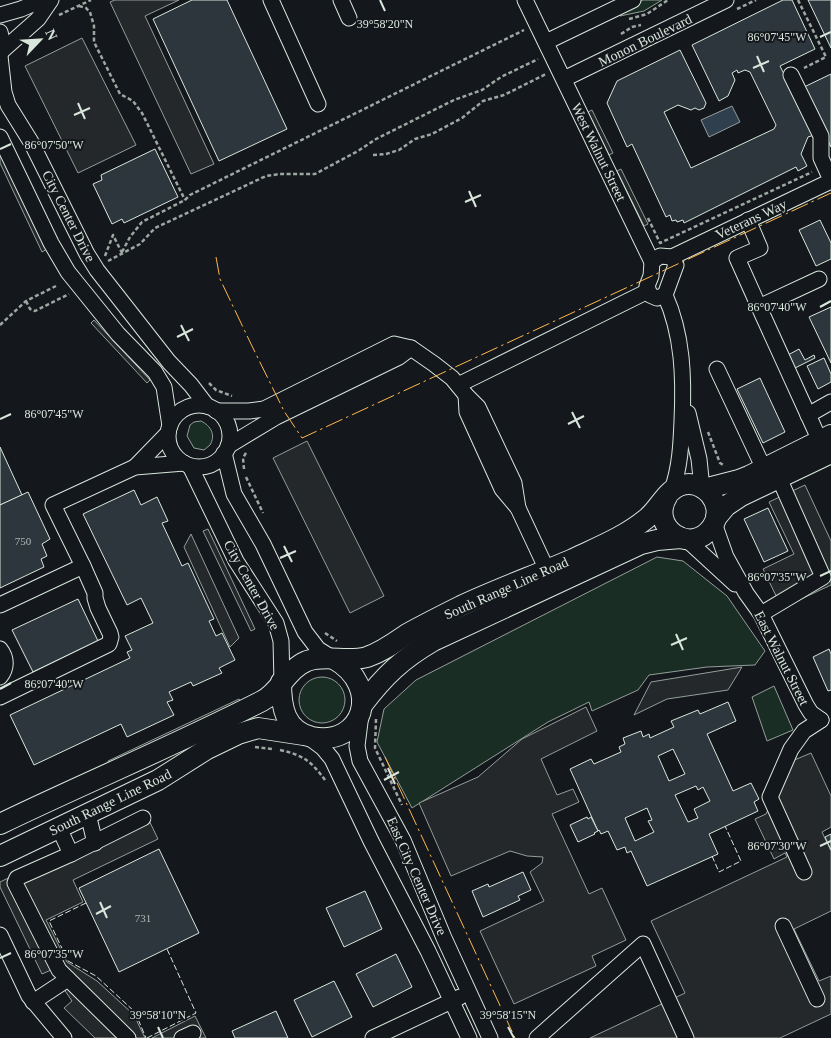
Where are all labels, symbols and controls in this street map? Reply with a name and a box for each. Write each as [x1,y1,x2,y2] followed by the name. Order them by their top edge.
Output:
[596,11,694,70] street label: Monon Boulevard
[15,15,65,65] north arrow
[357,17,414,31] text: 39°58'20"N
[42,27,60,42] text: N
[747,30,807,44] text: 86°07'45"W
[568,101,629,204] street label: West Walnut Street
[24,138,84,152] text: 86°07'50"W
[39,168,98,264] street label: City Center Drive
[713,196,789,242] street label: Veterans Way
[747,300,807,314] text: 86°07'40"W
[24,407,84,421] text: 86°07'45"W
[15,535,32,547] house number: 750
[221,538,282,633] street label: City Center Drive
[442,554,571,623] street label: South Range Line Road
[747,570,807,584] text: 86°07'35"W
[751,609,812,708] street label: East Walnut Street
[24,677,84,691] text: 86°07'40"W
[47,766,174,839] street label: South Range Line Road
[384,815,449,938] street label: East City Center Drive
[747,839,807,853] text: 86°07'30"W
[135,912,151,924] house number: 731
[24,947,84,961] text: 86°07'35"W
[130,1008,187,1022] text: 39°58'10"N
[480,1008,537,1022] text: 39°58'15"N

